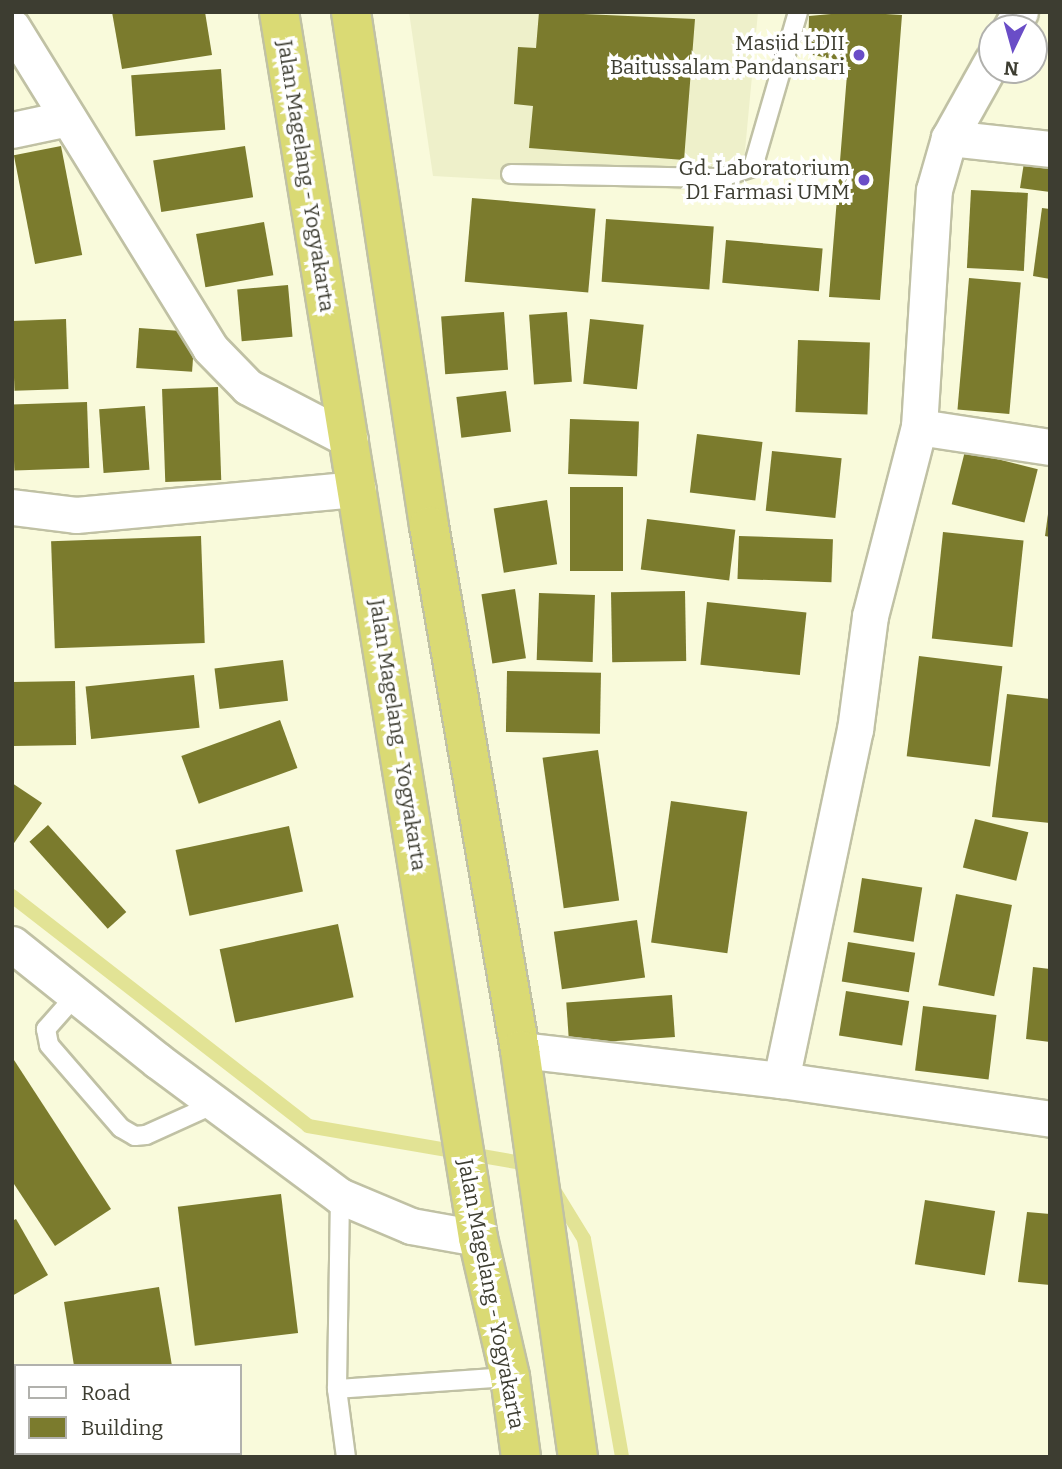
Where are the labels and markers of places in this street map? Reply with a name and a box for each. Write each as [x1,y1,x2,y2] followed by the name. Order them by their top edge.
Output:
[610,30,845,80] place label: Masjid LDII Baitussalam Pandansari
[851,47,867,63] marker: Masjid LDII Baitussalam Pandansari
[679,155,850,205] place label: Gd. Laboratorium D1 Farmasi UMM
[856,172,872,188] marker: Gd. Laboratorium D1 Farmasi UMM

